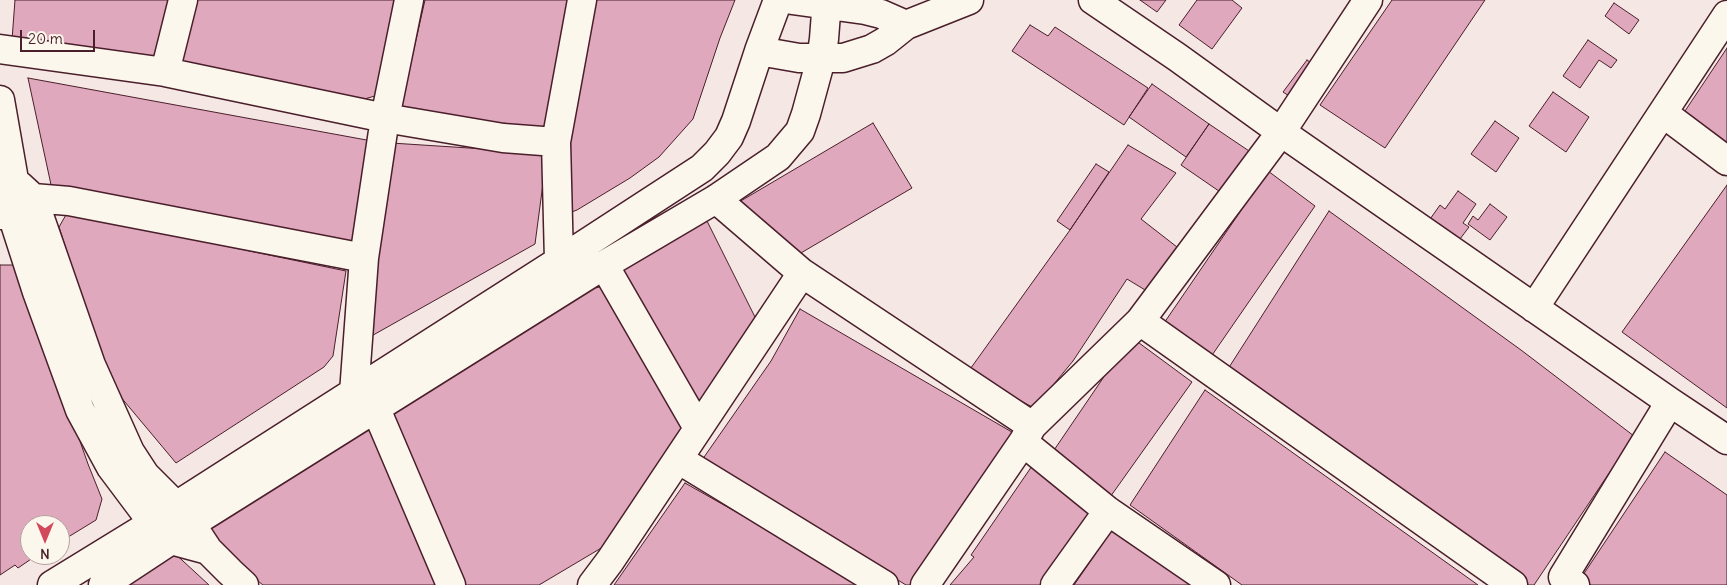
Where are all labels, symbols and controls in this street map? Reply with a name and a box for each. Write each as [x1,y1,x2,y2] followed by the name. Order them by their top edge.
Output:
[22,20,98,52] scale bar
[28,29,63,48] text: 20 m
[20,515,70,565] north arrow
[40,545,50,563] text: N

